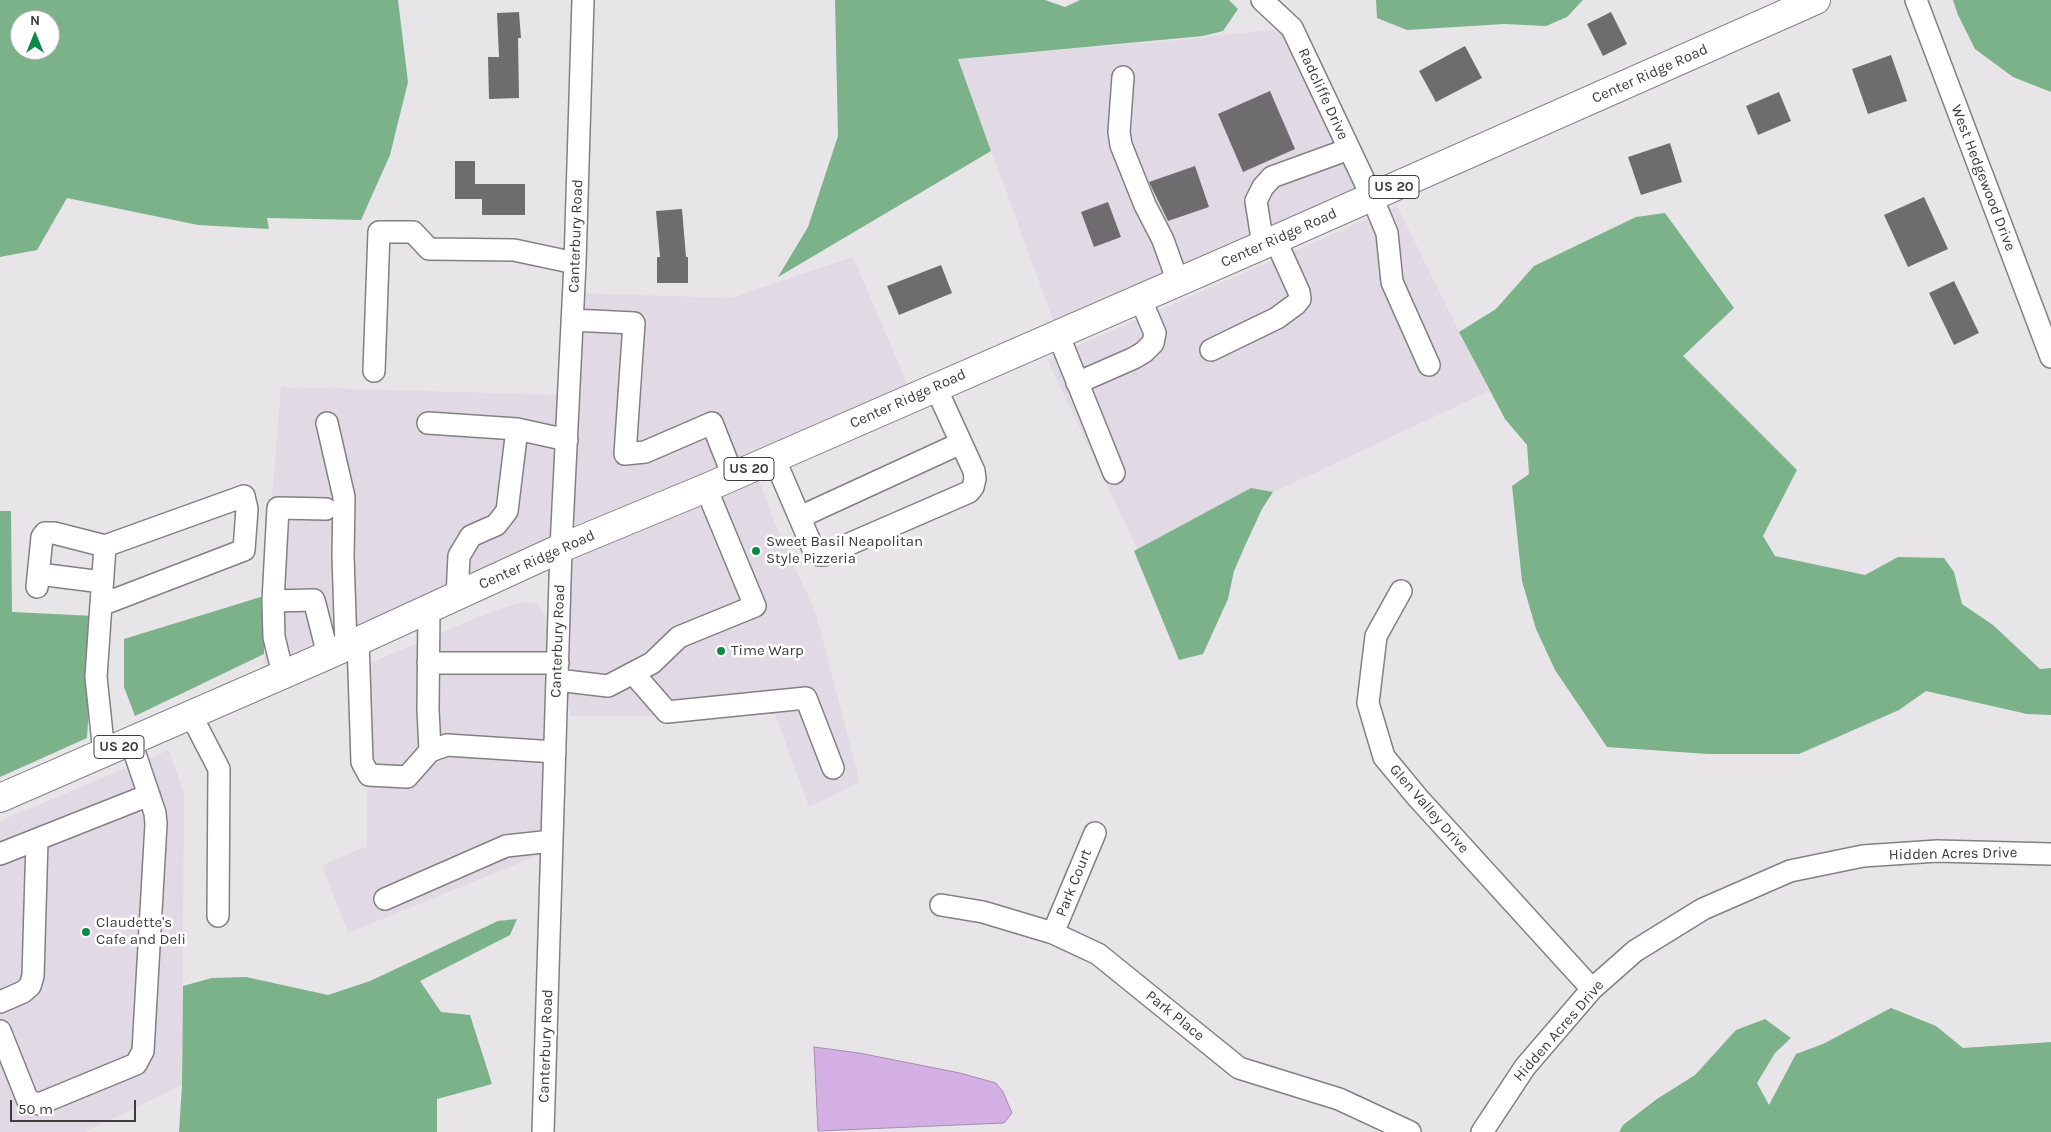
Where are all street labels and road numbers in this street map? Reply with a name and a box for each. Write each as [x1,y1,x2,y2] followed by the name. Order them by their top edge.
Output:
[1589,40,1711,108] street label: Center Ridge Road
[1294,45,1352,143] street label: Radcliffe Drive
[1947,102,2019,254] street label: West Hedgewood Drive
[1369,176,1419,198] road number: US 20
[565,179,587,293] street label: Canterbury Road
[1218,204,1340,272] street label: Center Ridge Road
[847,365,969,433] street label: Center Ridge Road
[724,458,774,480] road number: US 20
[476,526,598,594] street label: Center Ridge Road
[547,584,569,698] street label: Canterbury Road
[94,736,144,759] road number: US 20
[1385,761,1473,857] street label: Glen Valley Drive
[1889,844,2017,864] street label: Hidden Acres Drive
[1052,846,1096,920] street label: Park Court
[1510,977,1608,1085] street label: Hidden Acres Drive
[1142,987,1208,1045] street label: Park Place
[535,989,557,1103] street label: Canterbury Road

